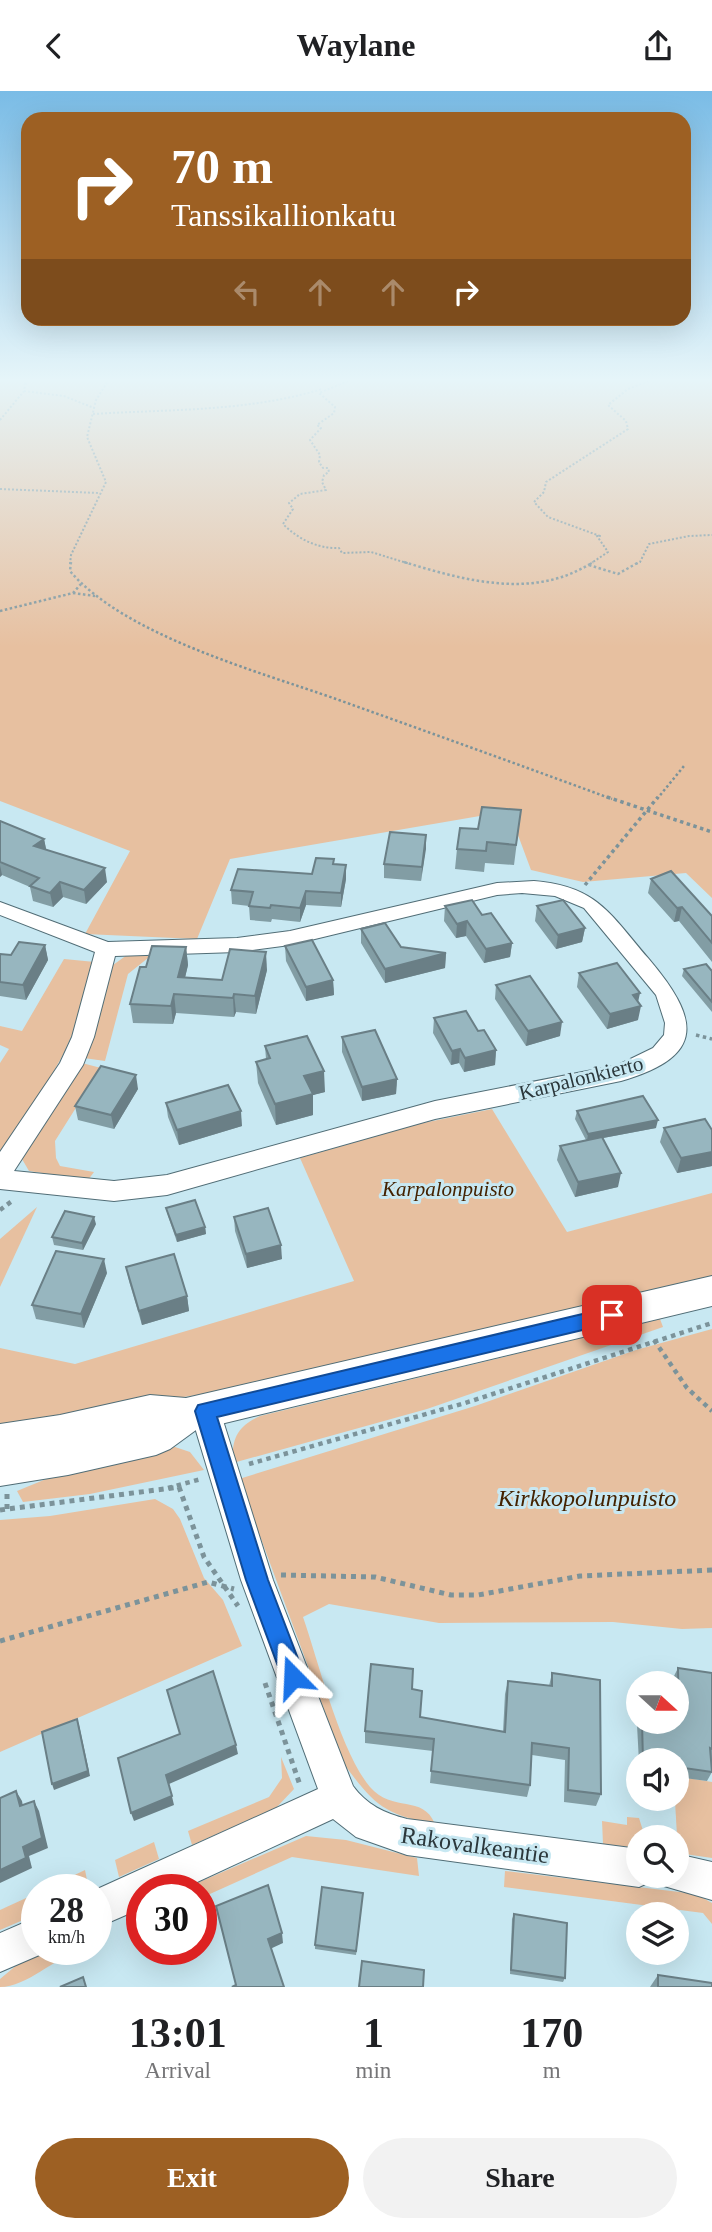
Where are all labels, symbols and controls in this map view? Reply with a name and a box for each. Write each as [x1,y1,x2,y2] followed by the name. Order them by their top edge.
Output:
[35,27,73,65] icon: back
[296,27,416,63] text: Waylane
[639,27,677,65] icon: share
[171,139,273,194] text: 70 m
[56,140,147,231] icon: right
[171,197,396,233] text: Tanssikallionkatu
[228,273,266,311] icon: left
[301,273,339,311] icon: ahead
[374,273,412,311] icon: ahead
[447,273,485,311] icon: right
[516,1051,646,1105] street label: Karpalonkierto
[381,1177,514,1201] park label: Karpalonpuisto
[582,1285,642,1345] pin
[593,1296,631,1334] icon: arrive
[497,1485,676,1511] park label: Kirkkopolunpuisto
[256,1640,330,1714] position arrow
[626,1671,690,1734] north arrow
[626,1671,689,1965] map controls
[626,1748,689,1811] button: sound
[399,1822,551,1868] street label: Rakovalkeantie
[626,1825,689,1888] button: search
[126,1874,217,1965] speed limit sign: 30
[49,1891,84,1930] text: 28
[626,1902,689,1965] button: layers
[48,1927,85,1947] text: km/h
[129,2010,227,2056] text: 13:01
[363,2010,384,2056] text: 1
[520,2010,583,2056] text: 170
[145,2058,211,2083] text: Arrival
[356,2058,391,2083] text: min
[543,2058,561,2083] text: m
[35,2138,349,2218] button: Exit
[363,2138,677,2218] button: Share

